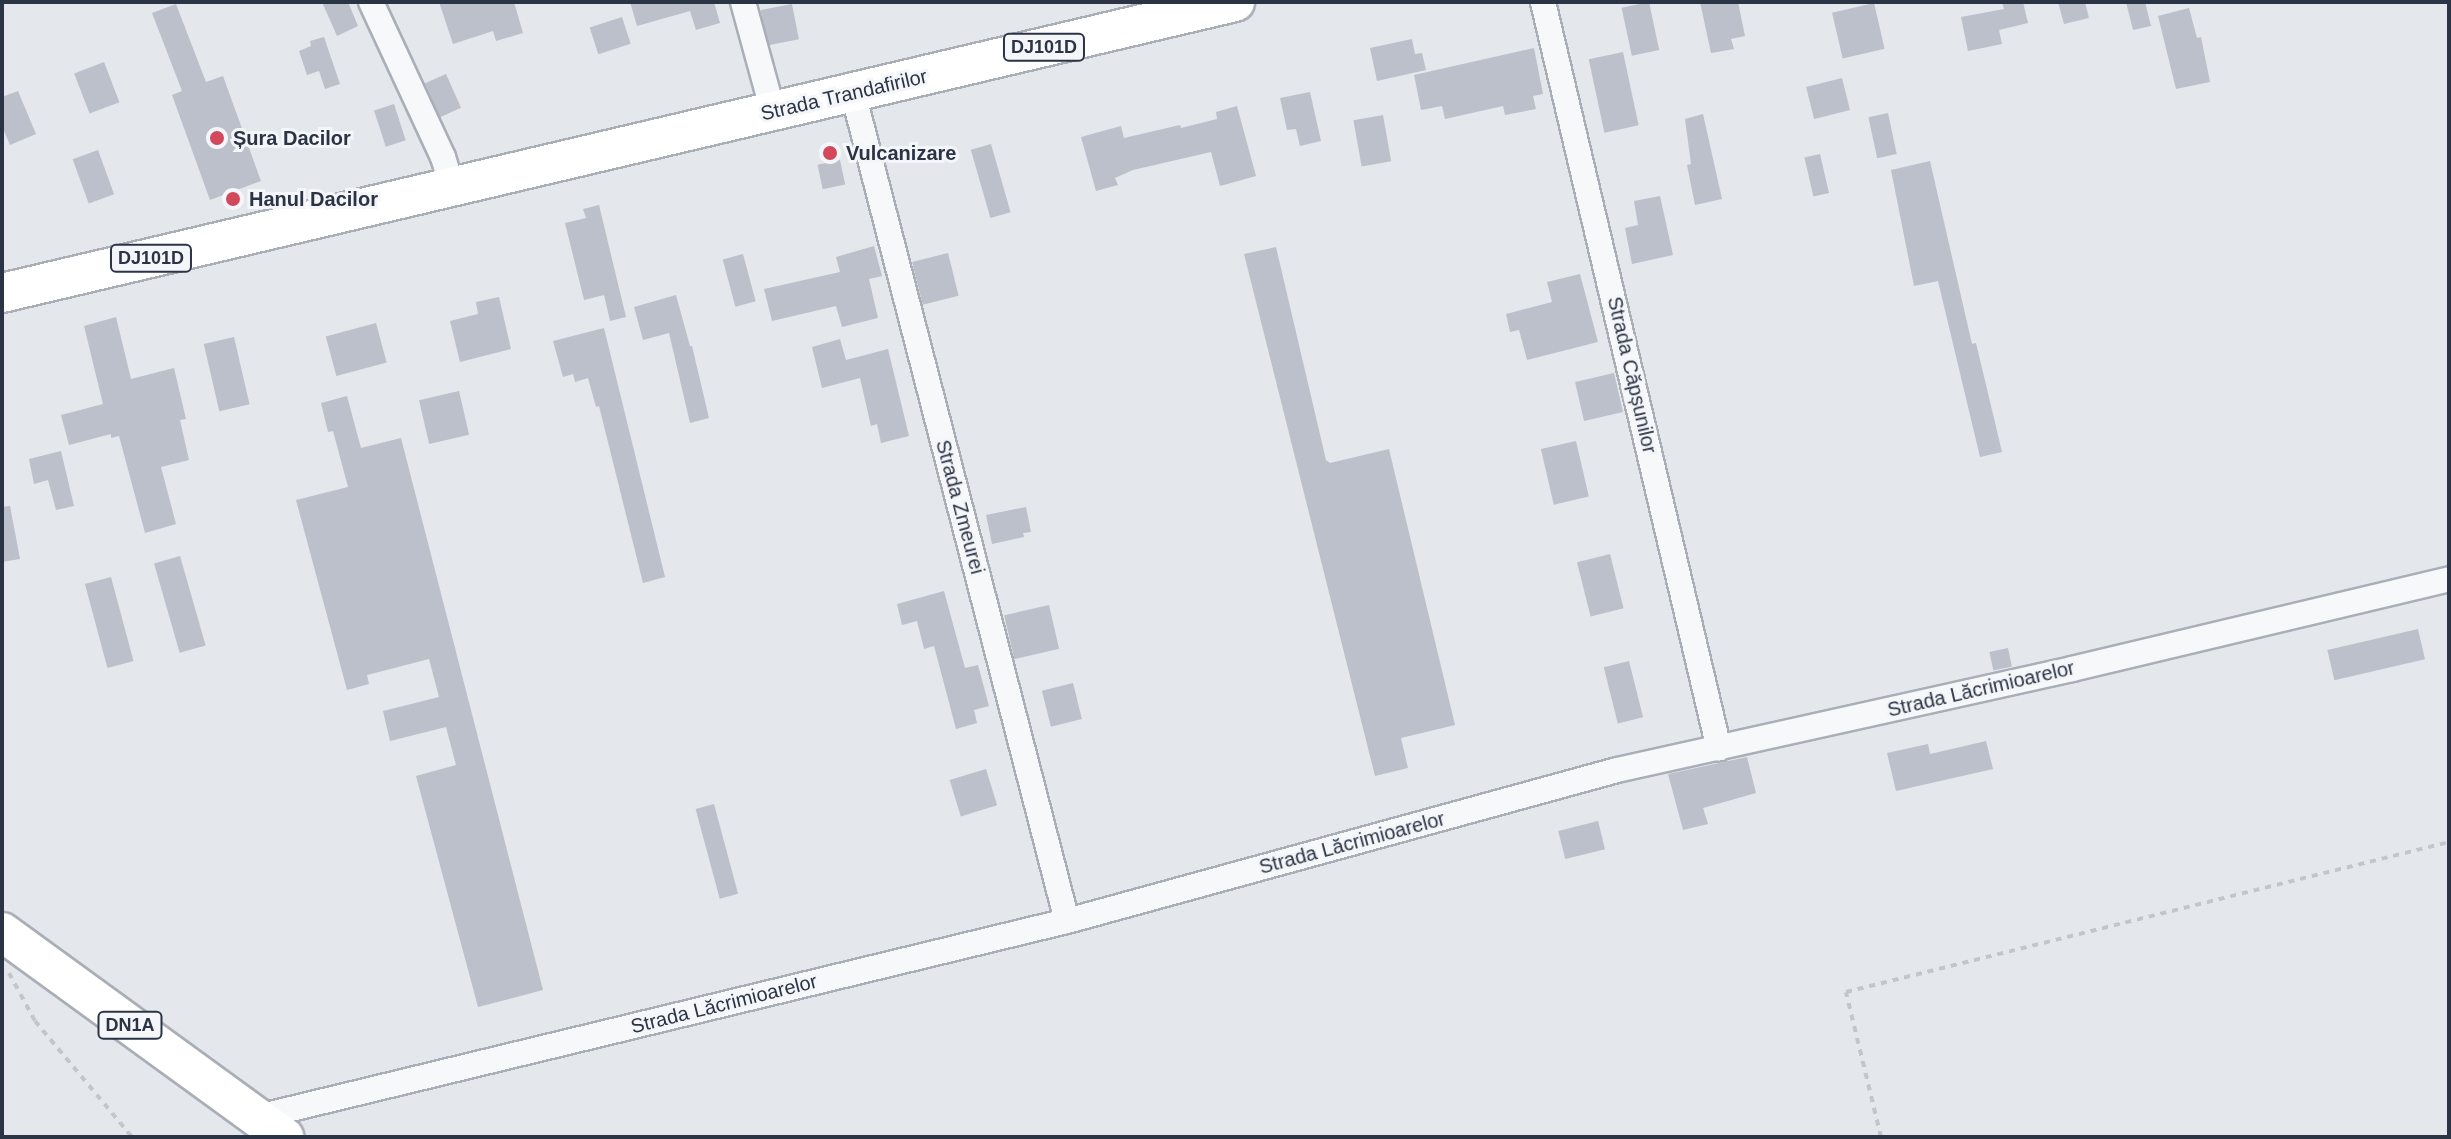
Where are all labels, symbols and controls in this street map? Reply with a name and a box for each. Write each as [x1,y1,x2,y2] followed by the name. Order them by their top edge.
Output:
[1002,33,1086,61] road number: DJ101D
[758,64,930,126] street label: Strada Trandafirilor
[233,126,351,150] place label: Șura Dacilor
[208,129,226,147] marker: Șura Dacilor
[846,141,956,165] place label: Vulcanizare
[821,144,839,162] marker: Vulcanizare
[249,187,378,211] place label: Hanul Dacilor
[224,190,242,208] marker: Hanul Dacilor
[109,244,193,272] road number: DJ101D
[1602,294,1662,456] street label: Strada Căpșunilor
[931,437,989,577] street label: Strada Zmeurei
[1885,656,2077,722] street label: Strada Lăcrimioarelor
[1257,807,1447,879] street label: Strada Lăcrimioarelor
[628,969,820,1039] street label: Strada Lăcrimioarelor
[96,1011,164,1039] road number: DN1A

